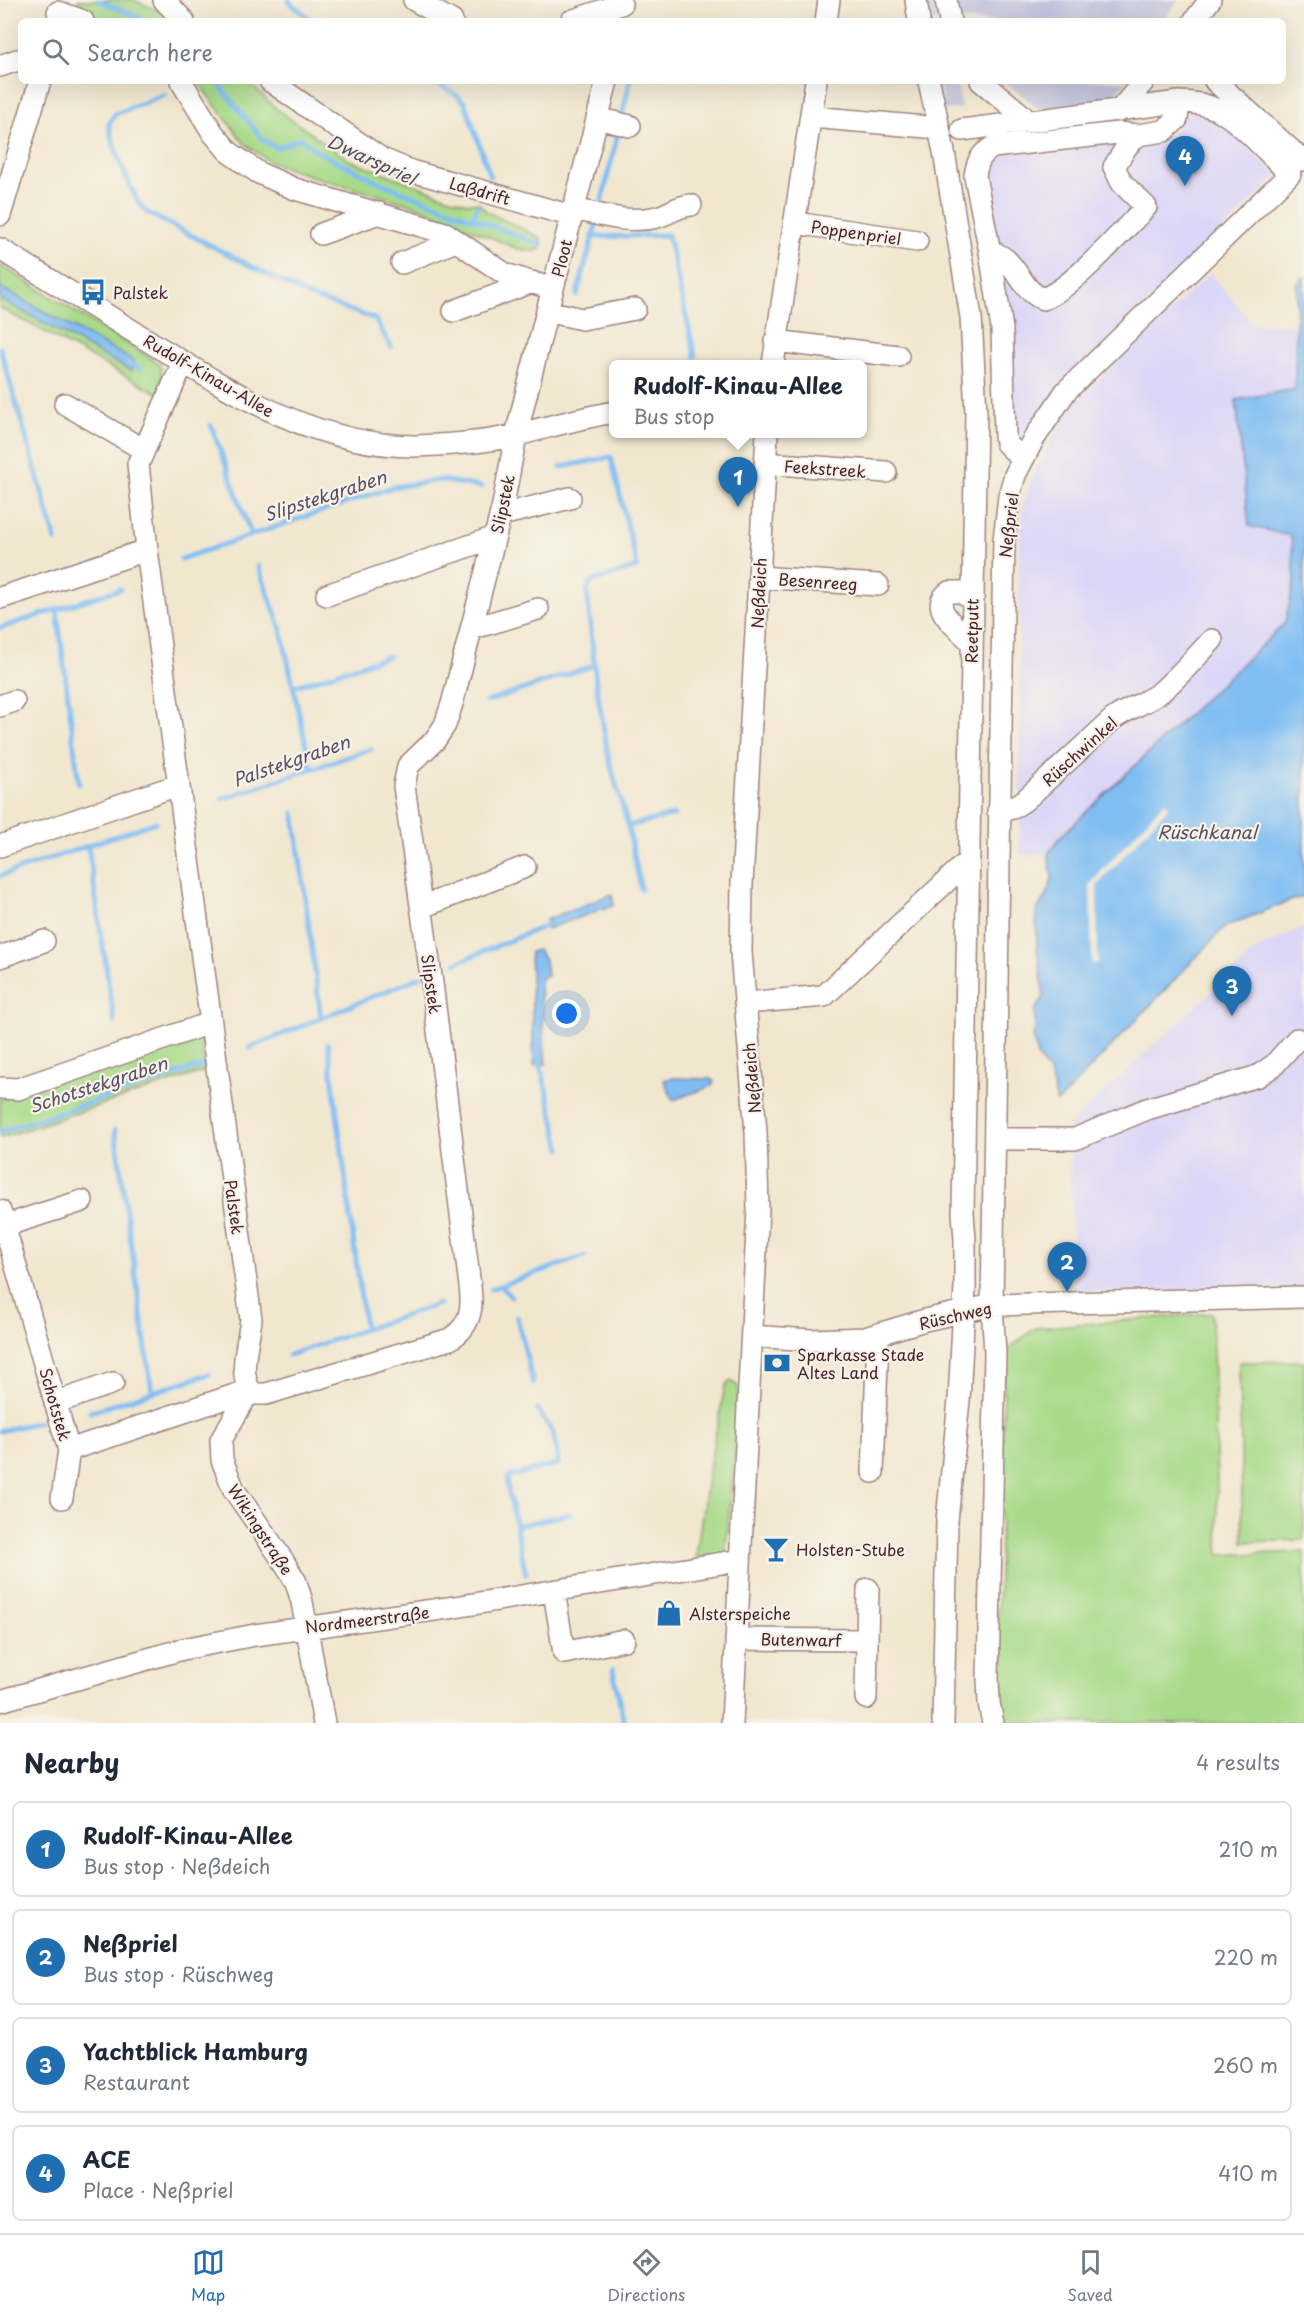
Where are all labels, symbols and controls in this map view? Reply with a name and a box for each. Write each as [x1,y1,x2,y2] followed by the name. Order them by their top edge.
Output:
[18,18,1286,84] search box
[39,35,72,68] icon: search
[87,35,213,68] text: Search here
[324,127,423,192] water label: Dwarspriel
[1166,136,1204,186] pin: 4
[447,170,514,210] street label: Laßdrift
[809,214,903,250] street label: Poppenpriel
[545,236,577,279] street label: Ploot
[78,277,108,307] bus stop icon: Palstek
[113,280,168,304] place label: Palstek
[139,328,279,422] street label: Rudolf-Kinau-Allee
[609,360,867,438] popup
[633,368,843,401] text: Rudolf-Kinau-Allee
[633,401,715,431] text: Bus stop
[783,453,867,483] street label: Feekstreek
[718,458,758,507] pin: 1
[260,462,390,527] water label: Slipstekgraben
[484,472,520,536] street label: Slipstek
[992,491,1024,559] street label: Neßpriel
[744,557,772,629] street label: Neßdeich
[778,566,858,596] street label: Besenreeg
[958,598,984,664] street label: Reetputt
[1036,711,1122,791] street label: Rüschwinkel
[229,727,354,793] water label: Palstekgraben
[1157,818,1260,845] water label: Rüschkanal
[416,953,448,1016] street label: Slipstek
[1212,966,1252,1016] pin: 3
[552,999,581,1028] your location
[736,1042,766,1114] street label: Neßdeich
[25,1049,171,1119] water label: Schotstekgraben
[219,1178,251,1236] street label: Palstek
[1048,1242,1086,1292] pin: 2
[916,1295,994,1335] street label: Rüschweg
[797,1342,924,1384] place label: Sparkasse Stade Altes Land
[762,1348,792,1378] bank icon: Sparkasse Stade Altes Land
[34,1365,78,1444] street label: Schotstek
[223,1479,299,1579] street label: Wikingstraße
[761,1534,791,1564] bar icon: Holsten-Stube
[796,1537,905,1561] place label: Holsten-Stube
[654,1598,684,1628] shop icon: Alsterspeiche
[303,1599,431,1639] street label: Nordmeerstraße
[689,1601,791,1625] place label: Alsterspeiche
[760,1626,843,1652] street label: Butenwarf
[24,1743,119,1782] text: Nearby
[1196,1747,1280,1777] text: 4 results
[83,1818,293,1851] text: Rudolf-Kinau-Allee
[41,1834,50,1864] text: 1
[1219,1834,1278,1864] text: 210 m
[83,1851,270,1881] text: Bus stop · Neßdeich
[83,1926,177,1959] text: Neßpriel
[38,1942,53,1972] text: 2
[1214,1942,1278,1972] text: 220 m
[83,1959,274,1989] text: Bus stop · Rüschweg
[83,2034,308,2067] text: Yachtblick Hamburg
[39,2050,52,2080] text: 3
[1213,2050,1278,2080] text: 260 m
[83,2067,190,2097] text: Restaurant
[83,2142,131,2175] text: ACE
[39,2158,52,2188] text: 4
[1218,2158,1278,2188] text: 410 m
[83,2175,233,2205] text: Place · Neßpriel
[191,2246,225,2306] tab: Map
[607,2246,685,2306] tab: Directions
[1067,2246,1113,2306] tab: Saved

